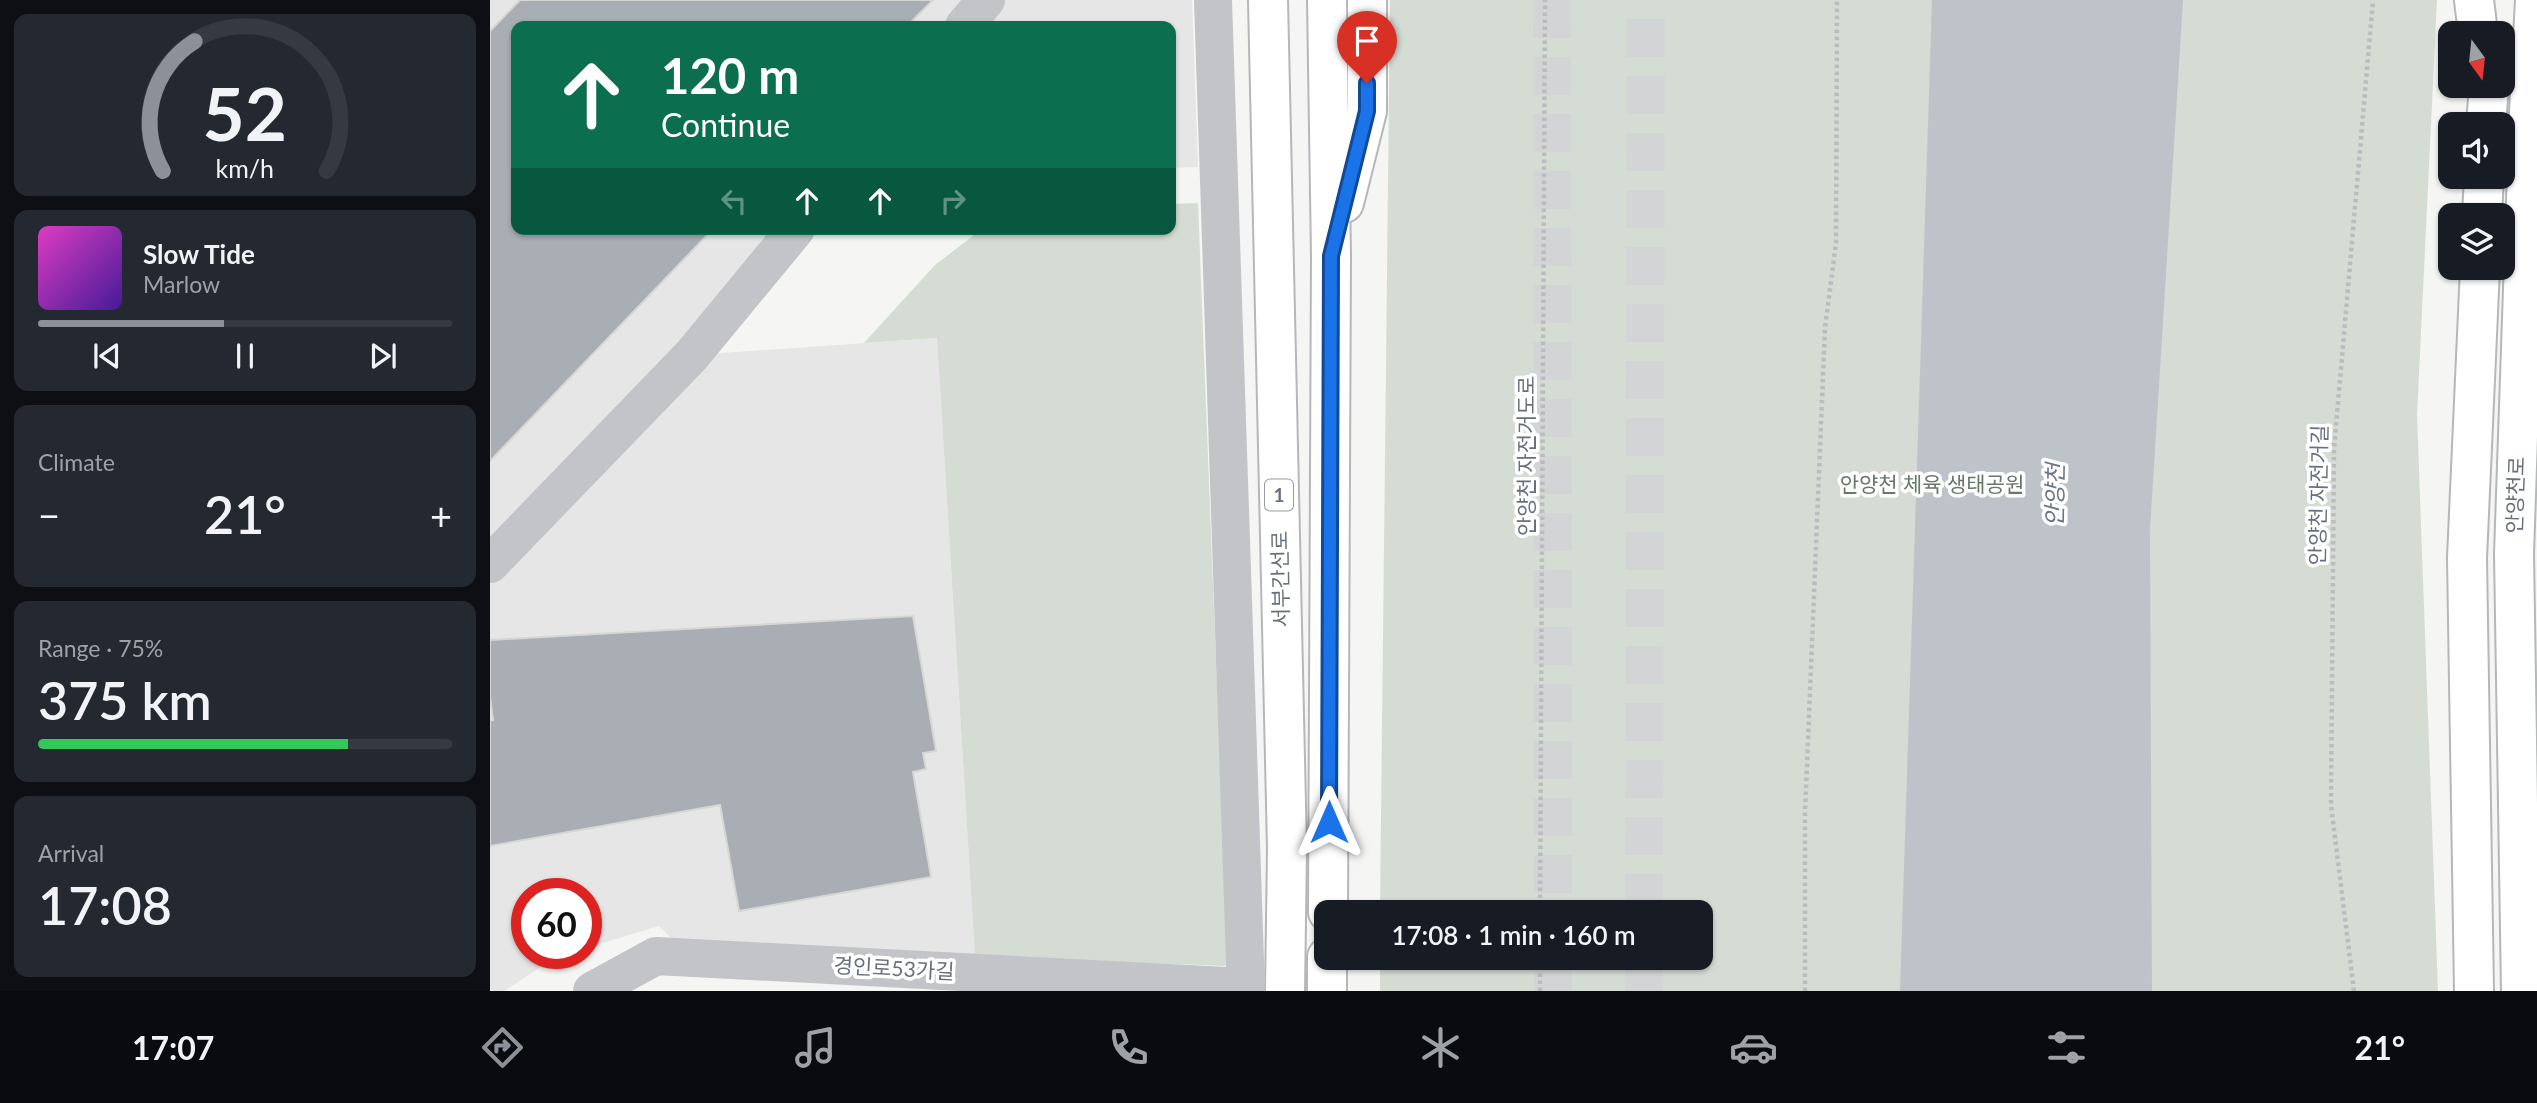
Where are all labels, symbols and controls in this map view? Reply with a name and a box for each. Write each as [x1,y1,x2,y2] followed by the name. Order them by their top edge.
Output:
[1337,11,1397,83] pin
[2438,21,2515,98] north arrow
[2438,21,2515,280] map controls
[1348,22,1386,60] icon: arrive
[661,46,799,104] text: 120 m
[546,49,637,140] icon: ahead
[203,69,287,157] text: 52
[661,105,790,144] text: Continue
[2438,112,2515,189] button: sound
[216,153,274,183] text: km/h
[715,182,753,220] icon: left
[788,182,826,220] icon: ahead
[861,182,899,220] icon: ahead
[934,182,972,220] icon: right
[2438,203,2515,280] button: layers
[143,238,255,270] text: Slow Tide
[143,270,220,298] text: Marlow
[88,337,126,375] icon: previous
[226,337,264,375] icon: pause
[364,337,402,375] icon: next
[1513,376,1538,536] street label: 안양천 자전거도로
[2304,424,2331,565] street label: 안양천 자전거길
[38,448,115,476] text: Climate
[2501,456,2528,534] street label: 안양천로
[2039,460,2069,527] water label: 안양천
[1840,471,2024,496] park label: 안양천 체육 생태공원
[1265,480,1293,510] road number: 1
[204,483,286,545] text: 21°
[38,492,60,538] text: −
[430,492,452,538] text: +
[1266,531,1293,628] street label: 서부간선로
[38,634,163,662] text: Range · 75%
[38,669,212,731] text: 375 km
[1292,785,1366,859] position arrow
[38,839,104,867] text: Arrival
[38,874,172,936] text: 17:08
[511,878,602,969] speed limit sign: 60
[1391,919,1636,951] text: 17:08 · 1 min · 160 m
[833,952,955,983] street label: 경인로53가길
[478,1023,527,1072] icon: directions
[791,1023,840,1072] icon: music
[1104,1023,1153,1072] icon: phone
[1416,1023,1465,1072] icon: climate
[1729,1023,1778,1072] icon: car
[2042,1023,2091,1072] icon: filters
[132,1028,214,1067] text: 17:07
[2355,1028,2405,1067] text: 21°

